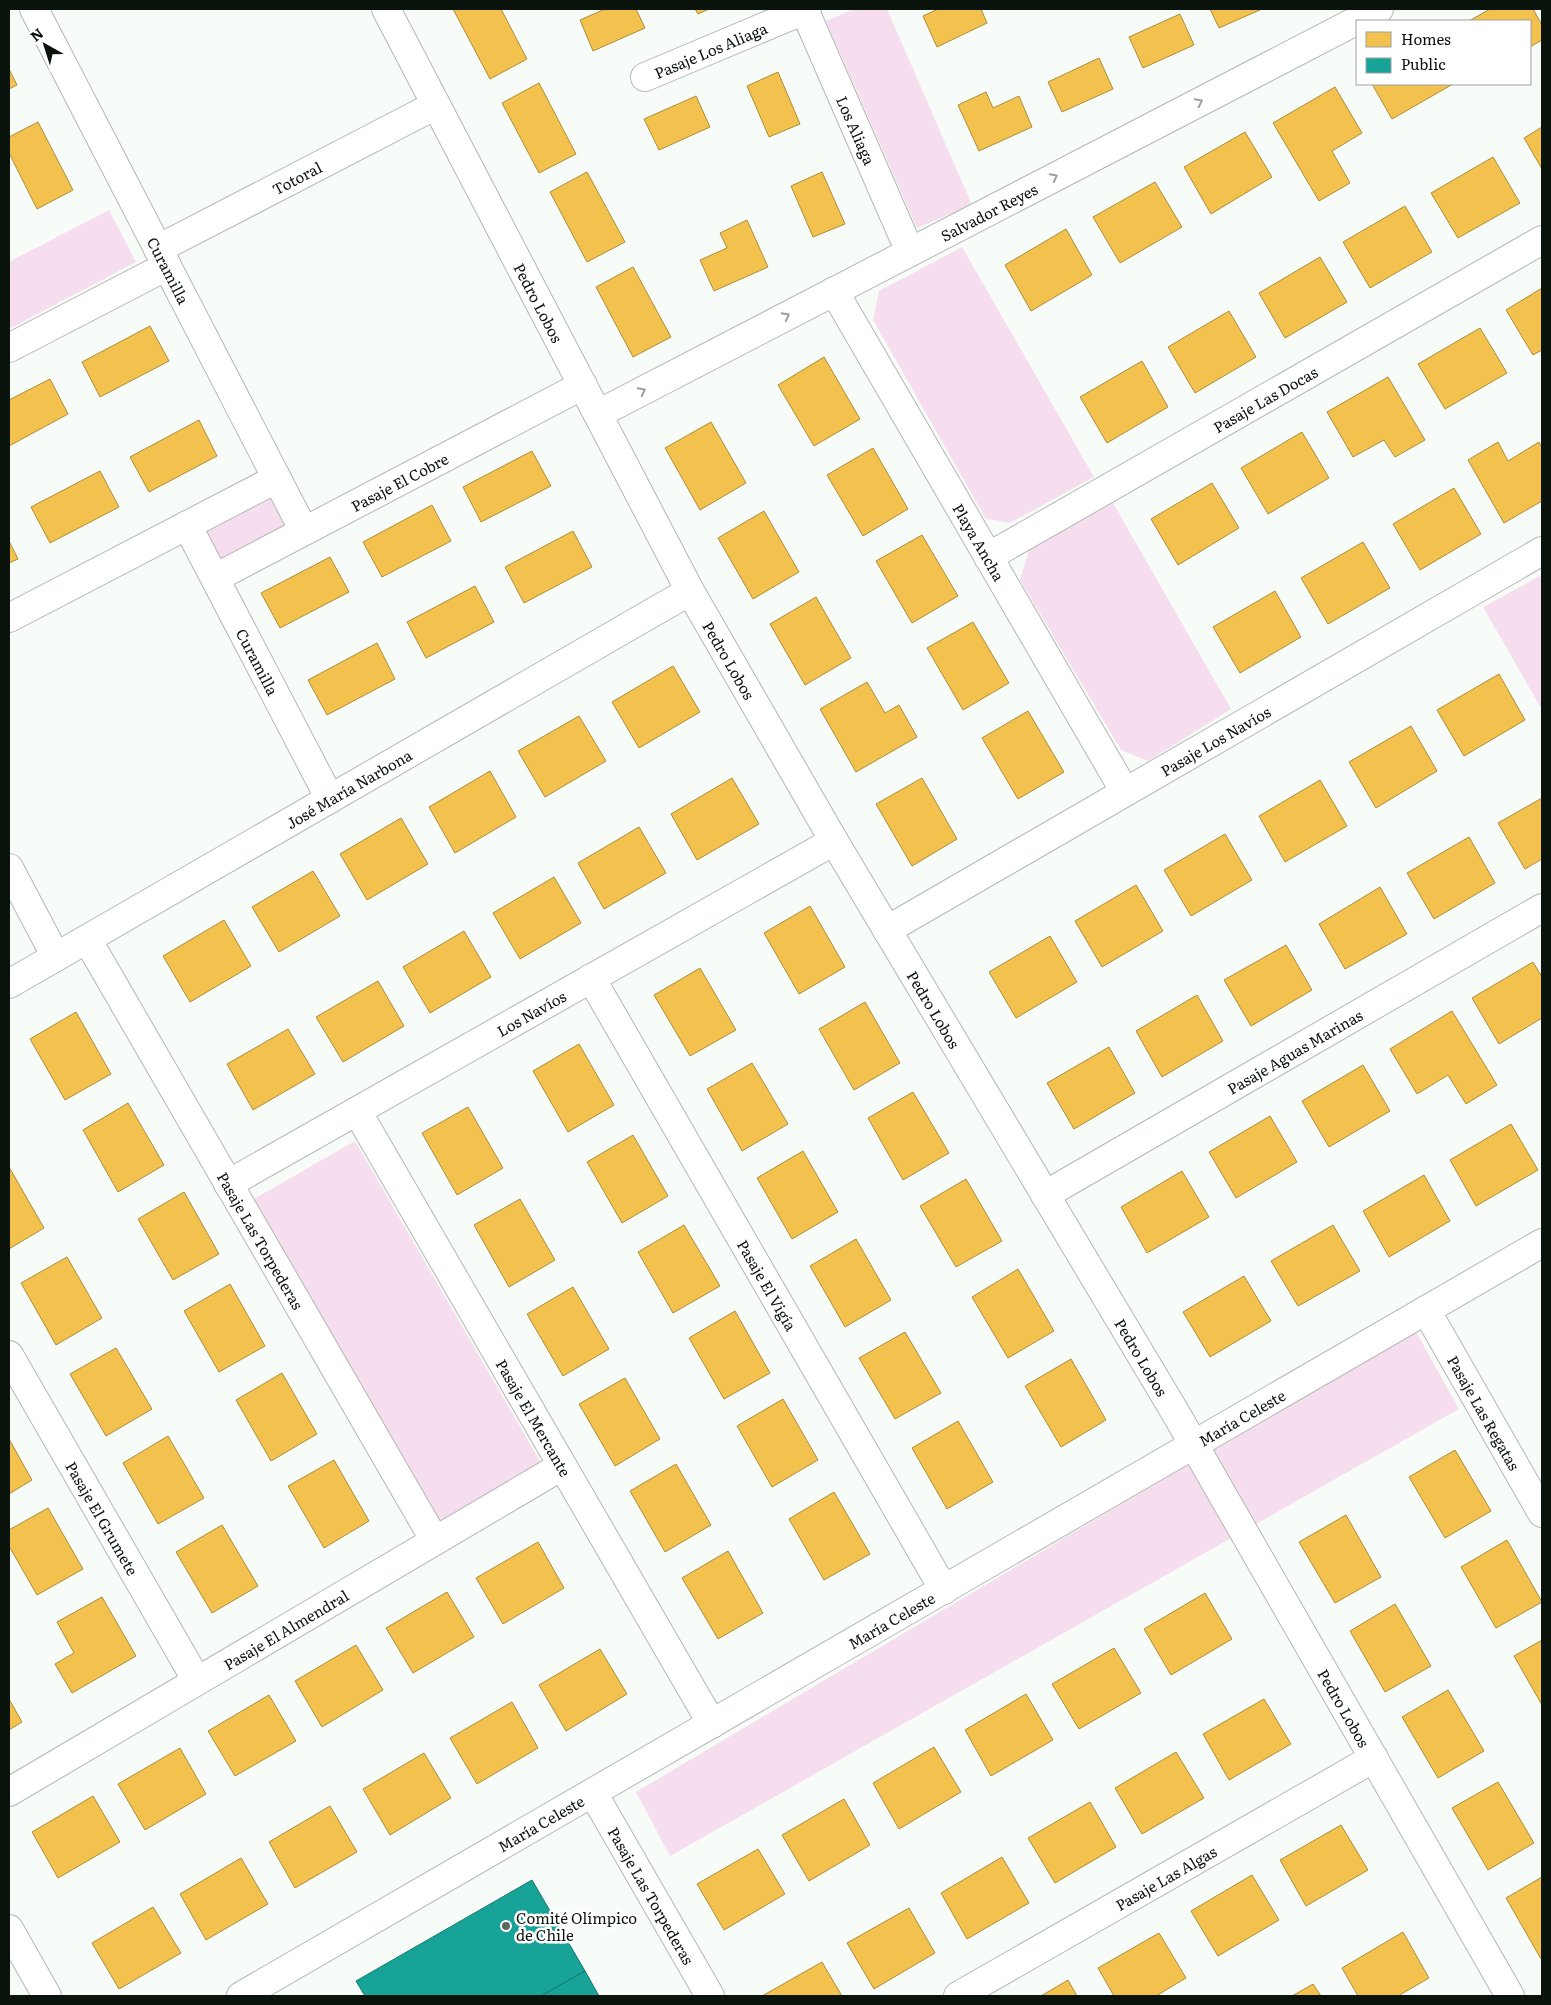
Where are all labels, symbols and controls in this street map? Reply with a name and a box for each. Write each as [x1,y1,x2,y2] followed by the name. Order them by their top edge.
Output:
[650,15,771,83] street label: Pasaje Los Aliaga
[20,20,70,70] north arrow
[1356,20,1531,85] legend
[25,22,47,46] text: N
[1401,27,1451,50] text: Homes
[1401,52,1446,75] text: Public
[832,92,882,169] street label: Los Aliaga
[1193,98,1202,108] one-way arrow
[267,155,326,200] street label: Totoral
[1049,173,1058,183] one-way arrow
[936,177,1041,246] street label: Salvador Reyes
[142,233,196,308] street label: Curamilla
[509,258,570,346] street label: Pedro Lobos
[780,313,789,323] one-way arrow
[1208,359,1321,438] street label: Pasaje Las Docas
[636,387,645,397] one-way arrow
[346,446,452,516] street label: Pasaje El Cobre
[948,498,1012,586] street label: Playa Ancha
[698,616,761,703] street label: Pedro Lobos
[231,624,286,700] street label: Curamilla
[1156,699,1274,781] street label: Pasaje Los Navíos
[281,742,417,834] street label: José María Narbona
[902,966,967,1053] street label: Pedro Lobos
[492,984,570,1041] street label: Los Navíos
[1222,1003,1367,1099] street label: Pasaje Aguas Marinas
[212,1167,310,1314] street label: Pasaje Las Torpederas
[732,1235,804,1335] street label: Pasaje El Vigía
[1110,1314,1174,1400] street label: Pedro Lobos
[1443,1351,1527,1474] street label: Pasaje Las Regatas
[491,1354,578,1481] street label: Pasaje El Mercante
[1194,1383,1289,1451] street label: María Celeste
[61,1457,145,1579] street label: Pasaje El Grumete
[219,1583,352,1675] street label: Pasaje El Almendral
[843,1585,939,1654] street label: María Celeste
[1313,1664,1376,1751] street label: Pedro Lobos
[493,1788,588,1857] street label: María Celeste
[603,1822,701,1969] street label: Pasaje Las Torpederas
[1111,1839,1221,1915] street label: Pasaje Las Algas
[516,1906,637,1946] place label: Comité Olímpico de Chile
[500,1920,512,1932] marker: Comité Olímpico de Chile

